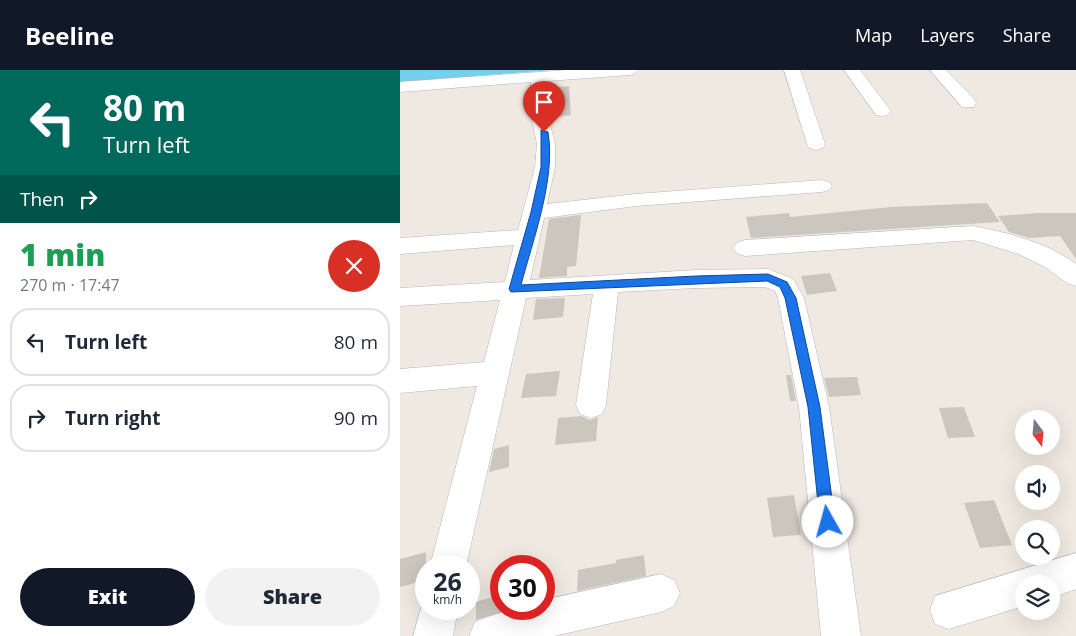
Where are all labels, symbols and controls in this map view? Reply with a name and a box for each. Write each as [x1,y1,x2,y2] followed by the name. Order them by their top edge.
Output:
[25,19,114,52] text: Beeline
[855,23,892,47] text: Map
[920,23,975,47] text: Layers
[1003,23,1051,47] text: Share
[523,81,565,132] pin
[103,84,186,131] text: 80 m
[530,88,558,116] icon: arrive
[20,90,85,155] icon: left
[103,129,190,159] text: Turn left
[74,185,102,213] icon: right
[20,186,64,212] text: Then
[20,234,105,275] text: 1 min
[328,240,380,292] button: close
[20,274,120,296] text: 270 m · 17:47
[22,328,50,356] icon: left
[65,329,147,355] text: Turn left
[334,329,378,355] text: 80 m
[22,404,50,432] icon: right
[65,405,160,431] text: Turn right
[334,405,378,431] text: 90 m
[1015,410,1060,455] north arrow
[1015,410,1060,620] map controls
[1015,465,1060,510] button: sound
[801,495,853,547] position arrow
[1015,520,1060,565] button: search
[490,555,555,620] speed limit sign: 30
[433,564,462,598] text: 26
[20,568,195,626] button: Exit
[205,568,380,626] button: Share
[1015,575,1060,620] button: layers
[433,591,462,608] text: km/h

